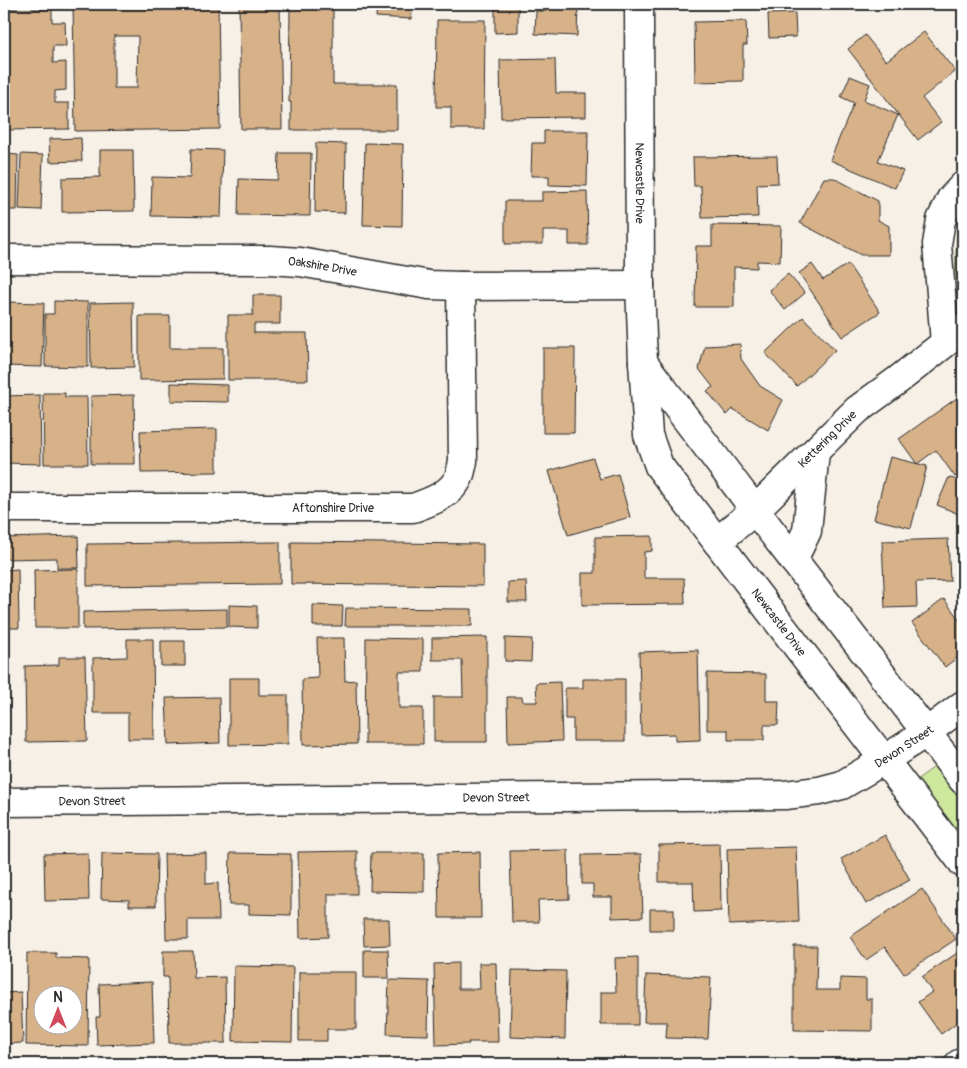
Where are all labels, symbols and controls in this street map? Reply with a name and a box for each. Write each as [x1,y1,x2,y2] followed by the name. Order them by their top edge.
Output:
[632,142,647,224] street label: Newcastle Drive
[288,254,358,280] street label: Oakshire Drive
[795,407,860,471] street label: Kettering Drive
[292,501,374,516] street label: Aftonshire Drive
[748,586,809,659] street label: Newcastle Drive
[872,722,937,771] street label: Devon Street
[462,790,530,805] street label: Devon Street
[58,793,126,809] street label: Devon Street
[32,986,82,1036] north arrow
[53,989,63,1006] text: N

